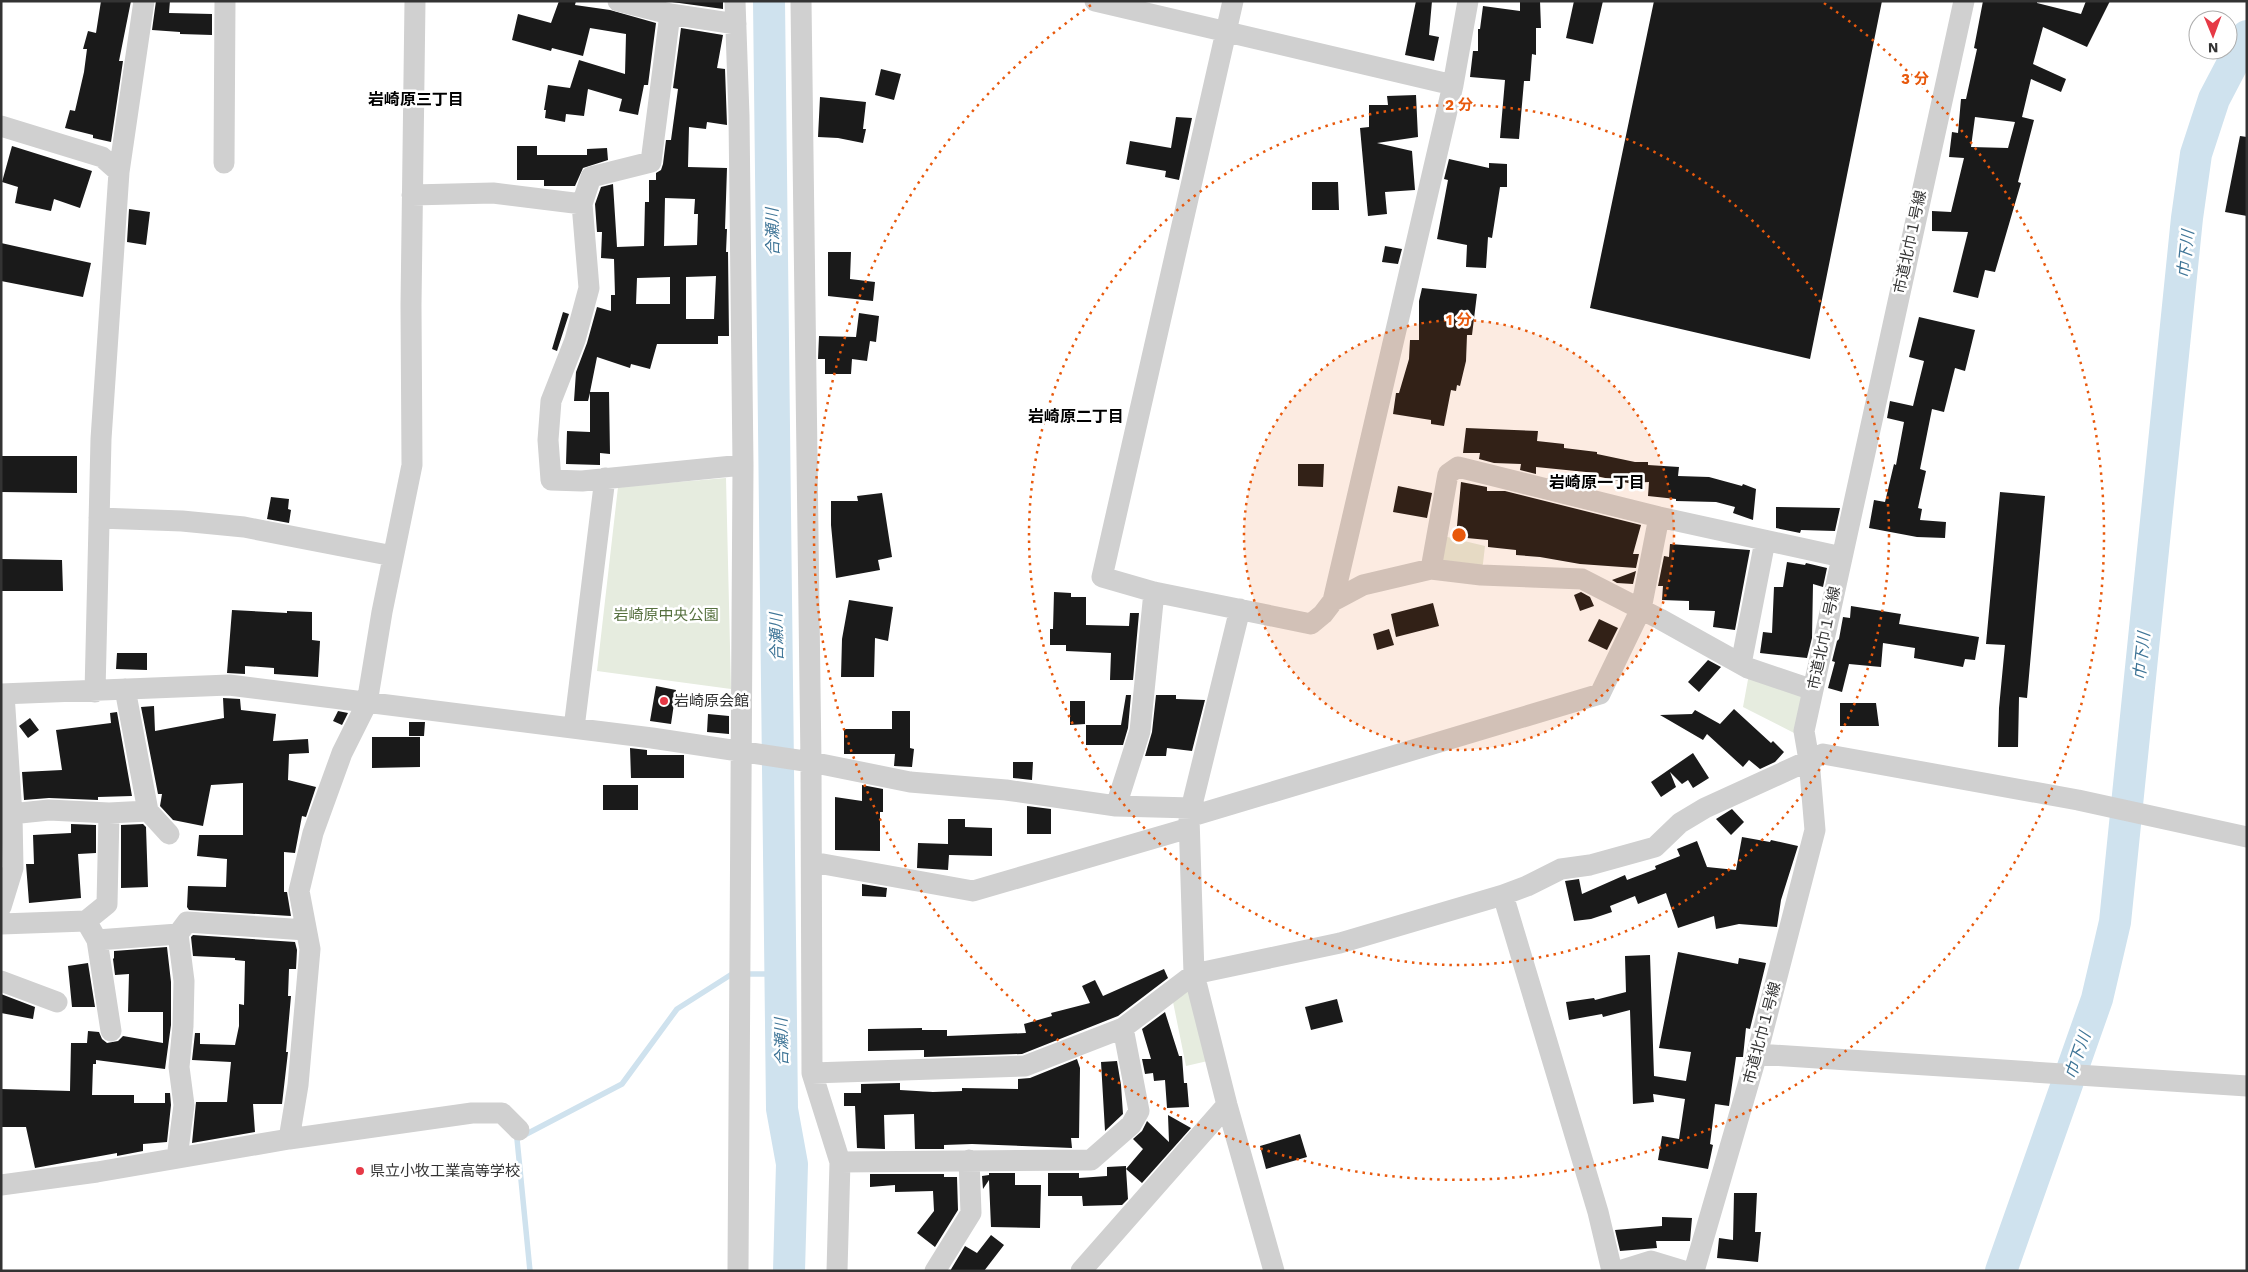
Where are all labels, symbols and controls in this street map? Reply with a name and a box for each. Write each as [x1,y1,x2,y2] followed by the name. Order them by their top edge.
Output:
[2188,10,2238,60] north arrow
[2208,40,2219,56] text: N
[1901,70,1929,88] text: 3 分
[368,90,464,109] district label: 岩崎原三丁目
[1445,96,1473,114] text: 2 分
[1890,189,1930,295] street label: 市道北巾１号線
[763,206,782,256] water label: 合瀬川
[2174,227,2198,279] water label: 巾下川
[1446,311,1472,329] text: 1 分
[1028,407,1124,426] district label: 岩崎原二丁目
[1549,473,1645,492] district label: 岩崎原一丁目
[1450,526,1468,544] centre of rings
[1804,585,1844,691] street label: 市道北巾１号線
[613,606,719,624] park label: 岩崎原中央公園
[767,611,786,661] water label: 合瀬川
[2130,629,2154,681] water label: 巾下川
[674,692,749,710] place label: 岩崎原会館
[658,695,670,707] marker: 岩崎原会館
[1740,980,1784,1086] street label: 市道北巾１号線
[772,1016,791,1066] water label: 合瀬川
[2061,1027,2095,1081] water label: 巾下川
[370,1162,520,1180] place label: 県立小牧工業高等学校
[354,1165,366,1177] marker: 県立小牧工業高等学校

